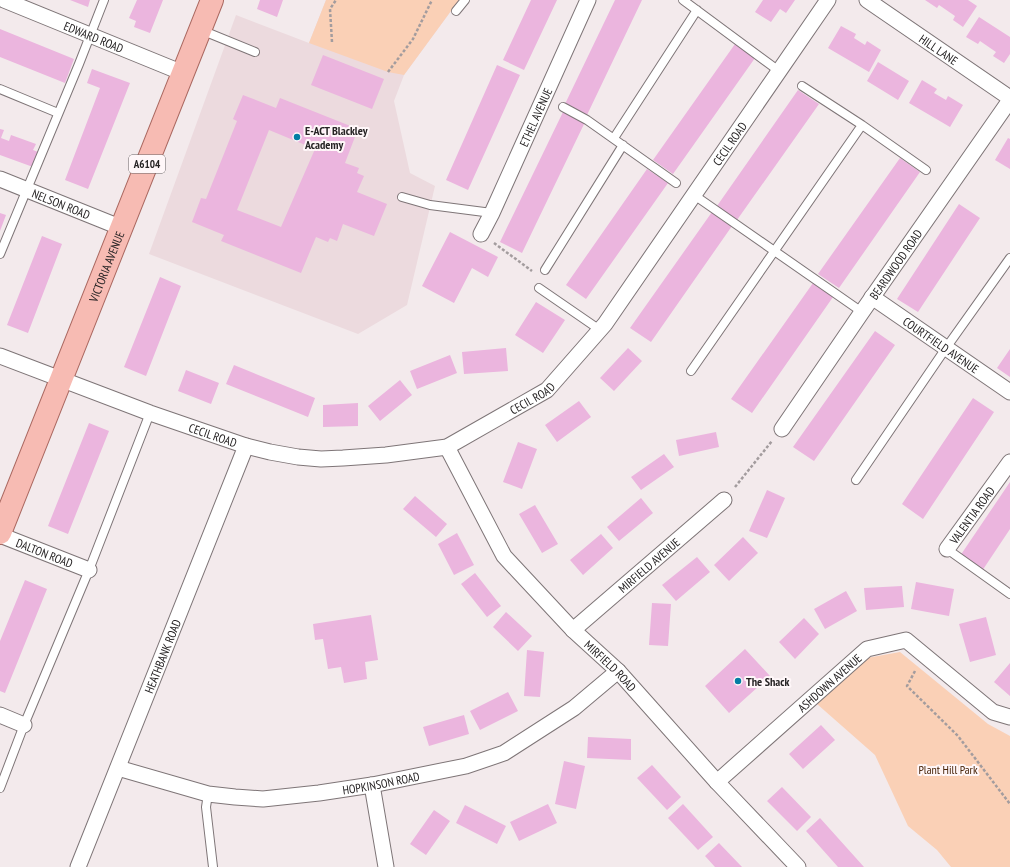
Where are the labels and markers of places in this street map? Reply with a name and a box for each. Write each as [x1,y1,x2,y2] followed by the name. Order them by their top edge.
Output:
[304,123,368,152] place label: E-ACT Blackley Academy
[292,132,302,142] marker: E-ACT Blackley Academy
[746,674,789,689] place label: The Shack
[733,676,743,686] marker: The Shack

